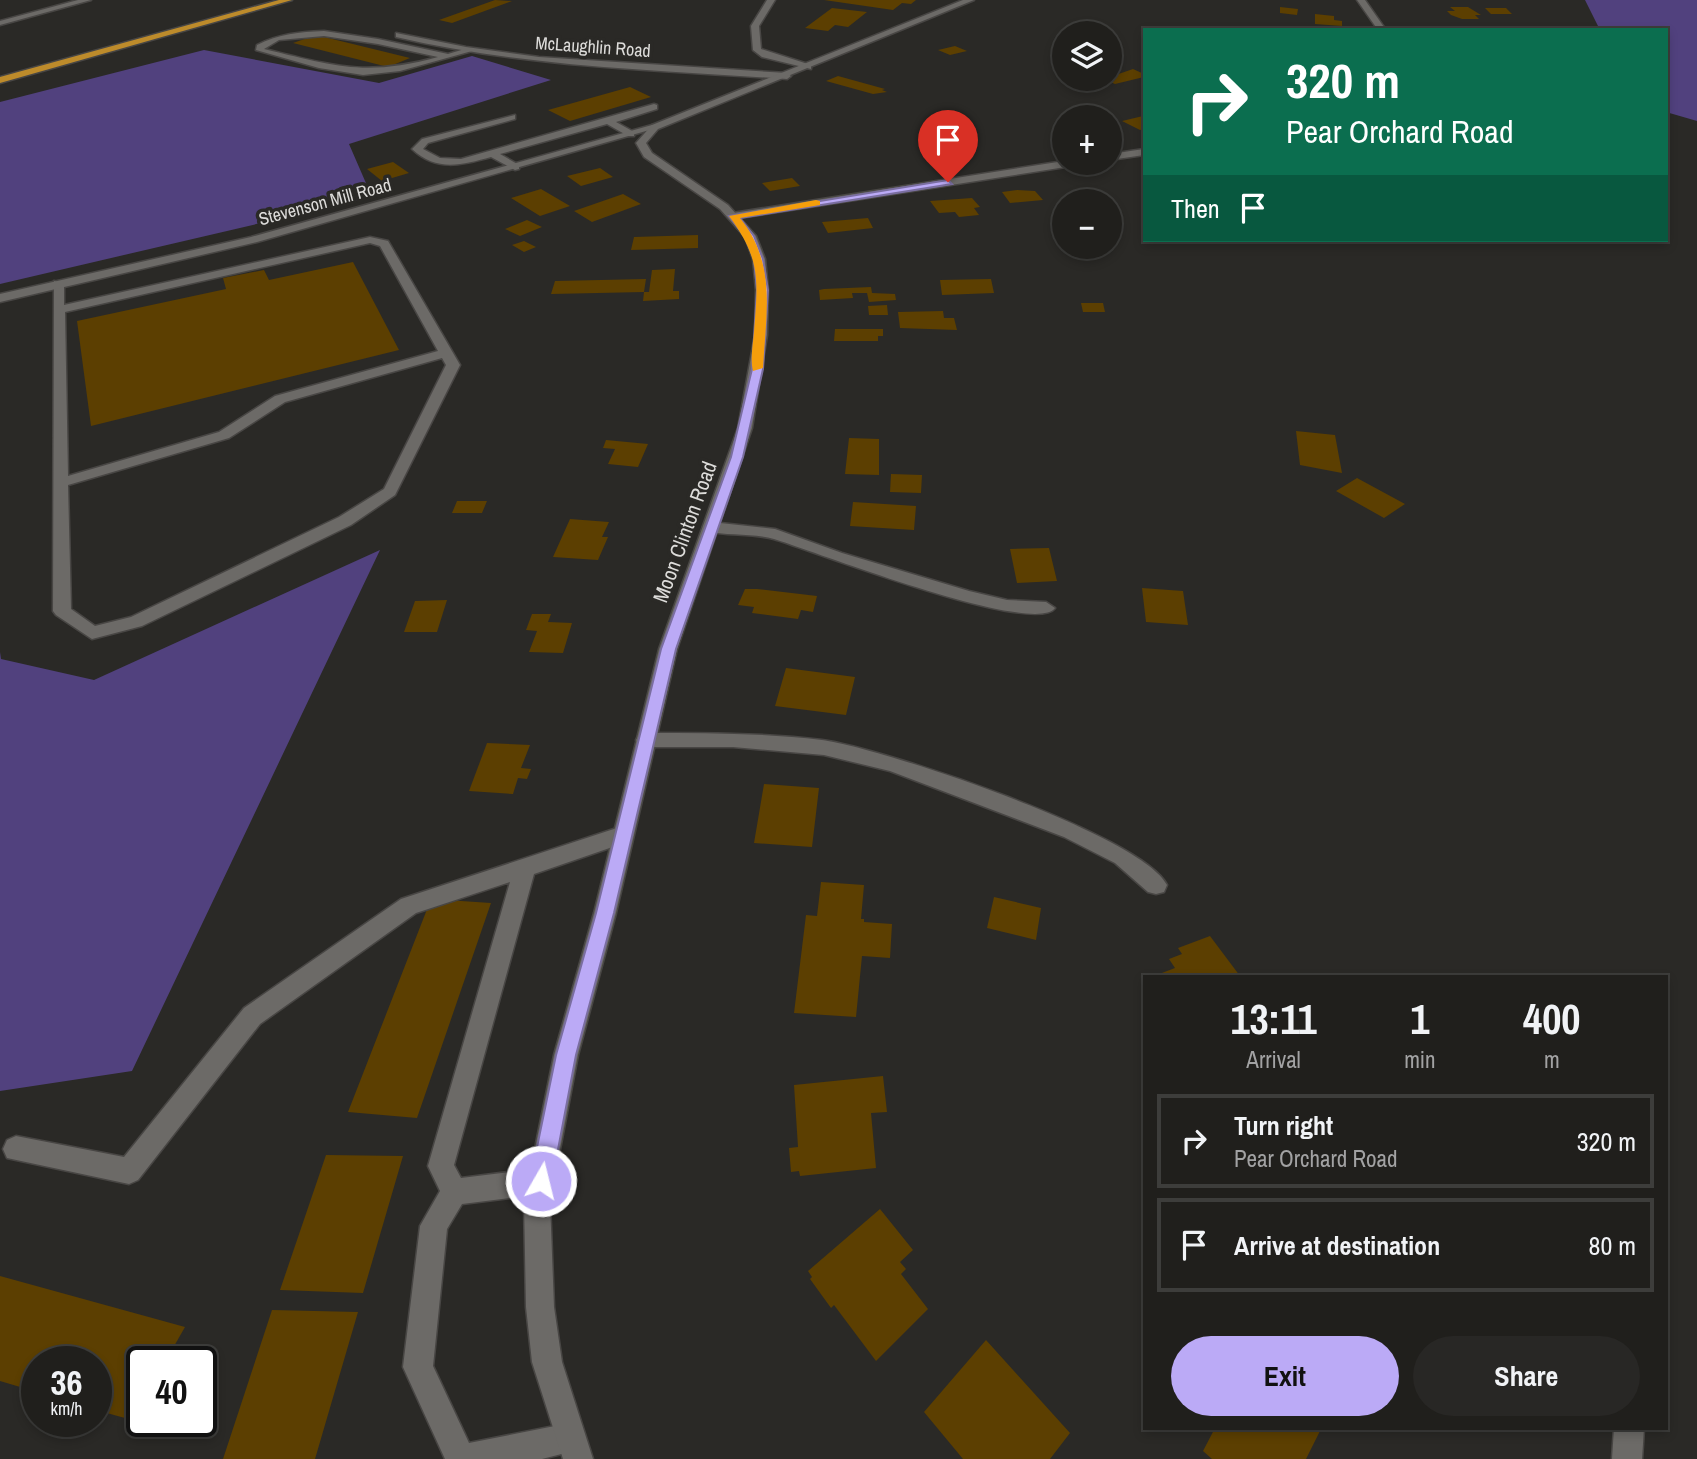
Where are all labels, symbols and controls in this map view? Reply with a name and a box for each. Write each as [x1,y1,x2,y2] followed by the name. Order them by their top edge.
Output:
[1052,21,1122,259] map controls
[1052,21,1122,91] button: layers
[534,30,652,63] street label: McLaughlin Road
[1286,47,1400,113] text: 320 m
[1171,56,1262,147] icon: right
[1052,105,1122,175] button: +
[918,110,978,182] pin
[1286,110,1514,153] text: Pear Orchard Road
[929,121,967,159] icon: arrive
[256,172,394,231] street label: Stevenson Mill Road
[1052,189,1122,259] button: −
[1234,189,1272,227] icon: arrive
[1171,191,1220,226] text: Then
[646,457,724,607] street label: Moon Clinton Road
[1230,991,1317,1047] text: 13:11
[1410,991,1429,1047] text: 1
[1523,991,1581,1047] text: 400
[1246,1044,1301,1075] text: Arrival
[1404,1044,1436,1075] text: min
[1544,1044,1560,1075] text: m
[1234,1108,1333,1143] text: Turn right
[1175,1122,1213,1160] icon: right
[1577,1124,1636,1159] text: 320 m
[1234,1143,1398,1174] text: Pear Orchard Road
[504,1144,578,1218] position arrow
[1175,1226,1213,1264] icon: arrive
[1234,1228,1440,1263] text: Arrive at destination
[1589,1228,1636,1263] text: 80 m
[1171,1336,1399,1416] button: Exit
[1413,1336,1640,1416] button: Share
[126,1346,217,1437] speed limit sign: 40
[51,1359,82,1406] text: 36
[51,1396,83,1421] text: km/h

